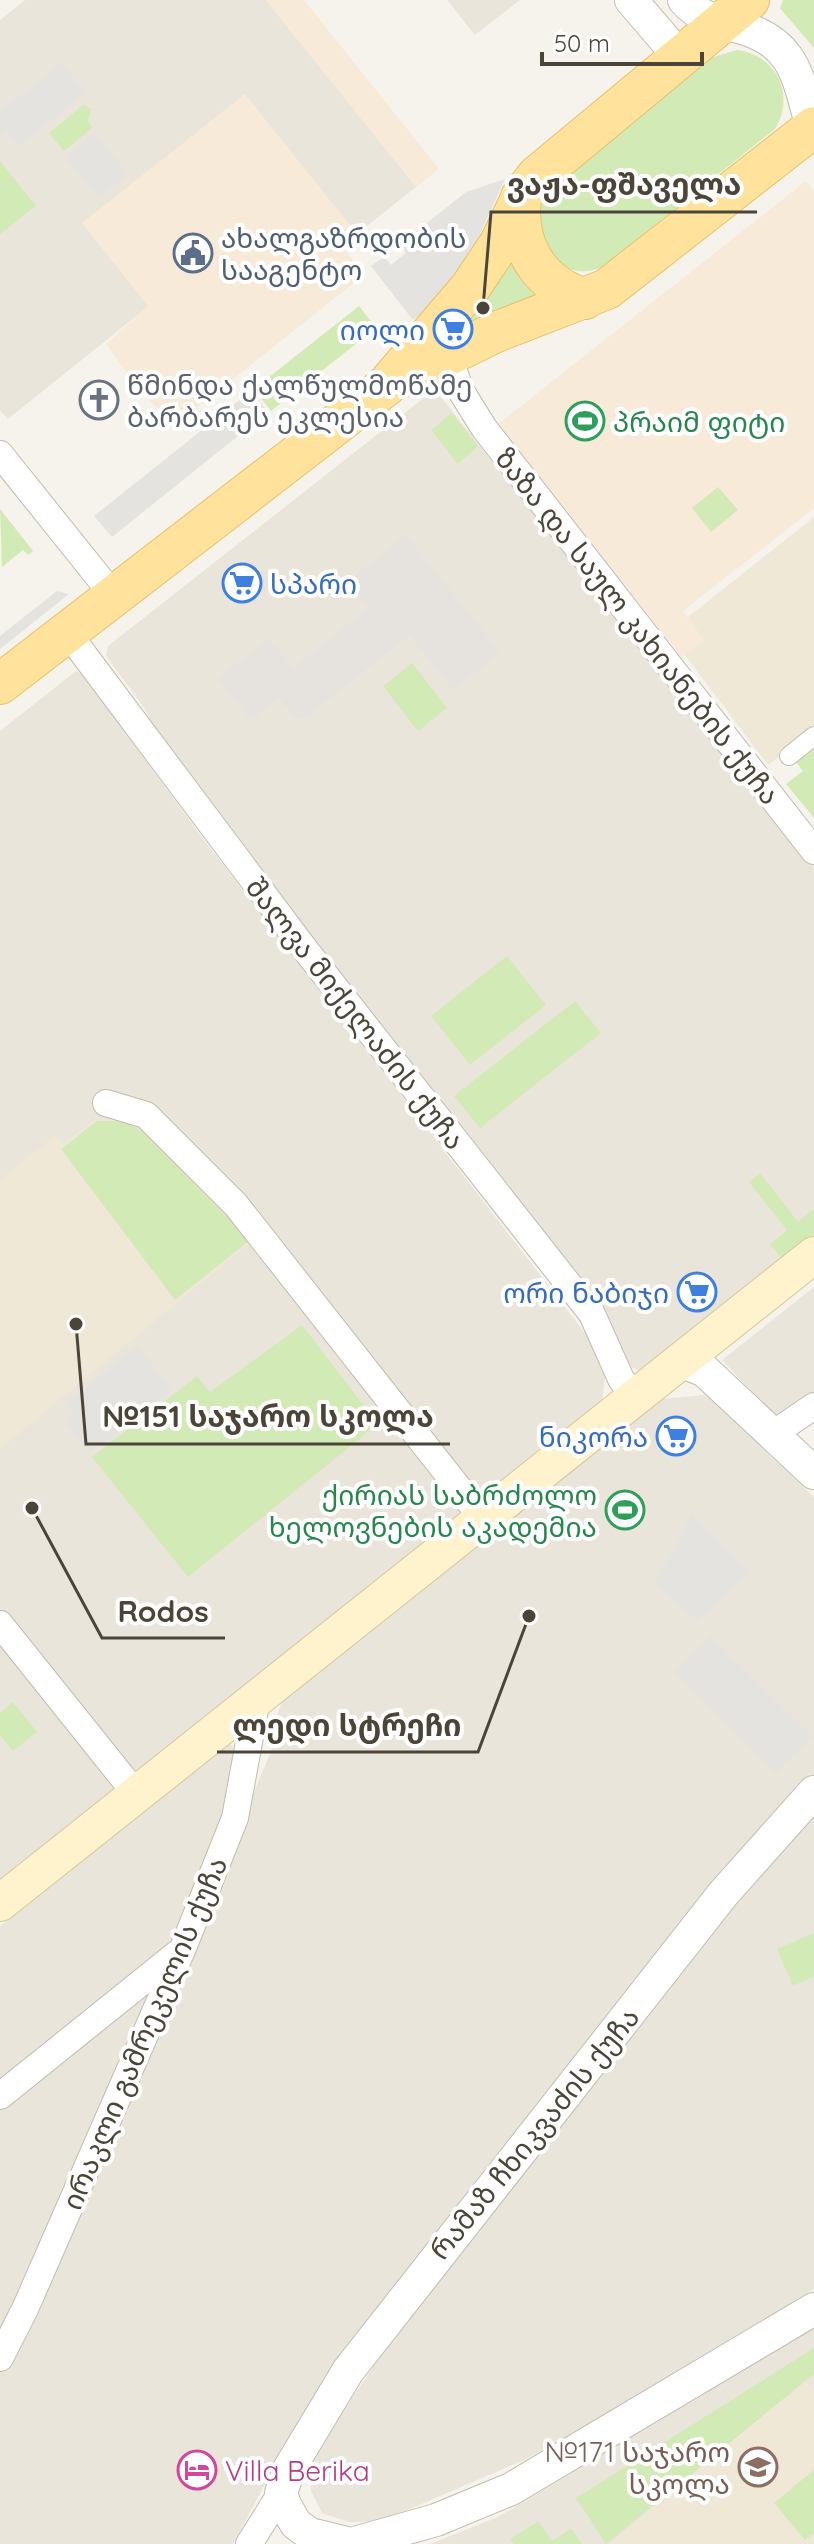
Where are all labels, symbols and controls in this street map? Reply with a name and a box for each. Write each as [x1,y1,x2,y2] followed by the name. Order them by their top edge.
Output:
[542,16,702,66] scale bar
[554,28,610,58] text: 50 m
[491,158,757,212] callout: ვაჟა-ფშაველა
[507,165,741,203] text: ვაჟა-ფშაველა
[221,220,467,287] place label: ახალგაზრდობის სააგენტო
[172,232,214,274] public building icon: ახალგაზრდობის სააგენტო
[432,308,474,350] supermarket icon: იოლი
[340,312,425,347] place label: იოლი
[127,367,473,434] place label: წმინდა ქალწულმოწამე ბარბარეს ეკლესია
[78,379,120,421] church icon: წმინდა ქალწულმოწამე ბარბარეს ეკლესია
[564,400,606,442] sports icon: პრაიმ ფიტი
[613,404,785,439] place label: პრაიმ ფიტი
[488,441,788,811] street label: ზაზა და საულ კახიანების ქუჩა
[221,562,263,604] supermarket icon: სპარი
[270,566,357,601] place label: სპარი
[239,870,473,1156] street label: შალვა მიქელაძის ქუჩა
[676,1271,718,1313] supermarket icon: ორი ნაბიჯი
[503,1275,669,1310] place label: ორი ნაბიჯი
[86,1390,450,1444] callout: №151 საჯარო სკოლა
[102,1397,434,1435] text: №151 საჯარო სკოლა
[655,1415,697,1457] supermarket icon: ნიკორა
[539,1419,648,1454] place label: ნიკორა
[269,1477,597,1544] place label: ქირიას საბრძოლო ხელოვნების აკადემია
[604,1489,646,1531] sports icon: ქირიას საბრძოლო ხელოვნების აკადემია
[102,1584,225,1638] callout: Rodos
[117,1592,209,1630] text: Rodos
[217,1698,478,1752] callout: ლედი სტრეჩი
[233,1706,461,1745] text: ლედი სტრეჩი
[54,1851,234,2215] street label: ირაკლი გამრეკელის ქუჩა
[422,2000,646,2266] street label: რამაზ ჩხიკვაძის ქუჩა
[544,2434,730,2501] place label: №171 საჯარო სკოლა
[737,2446,779,2488] school or university icon: №171 საჯარო სკოლა
[176,2449,218,2491] hotel icon: Villa Berika
[225,2453,370,2488] place label: Villa Berika

